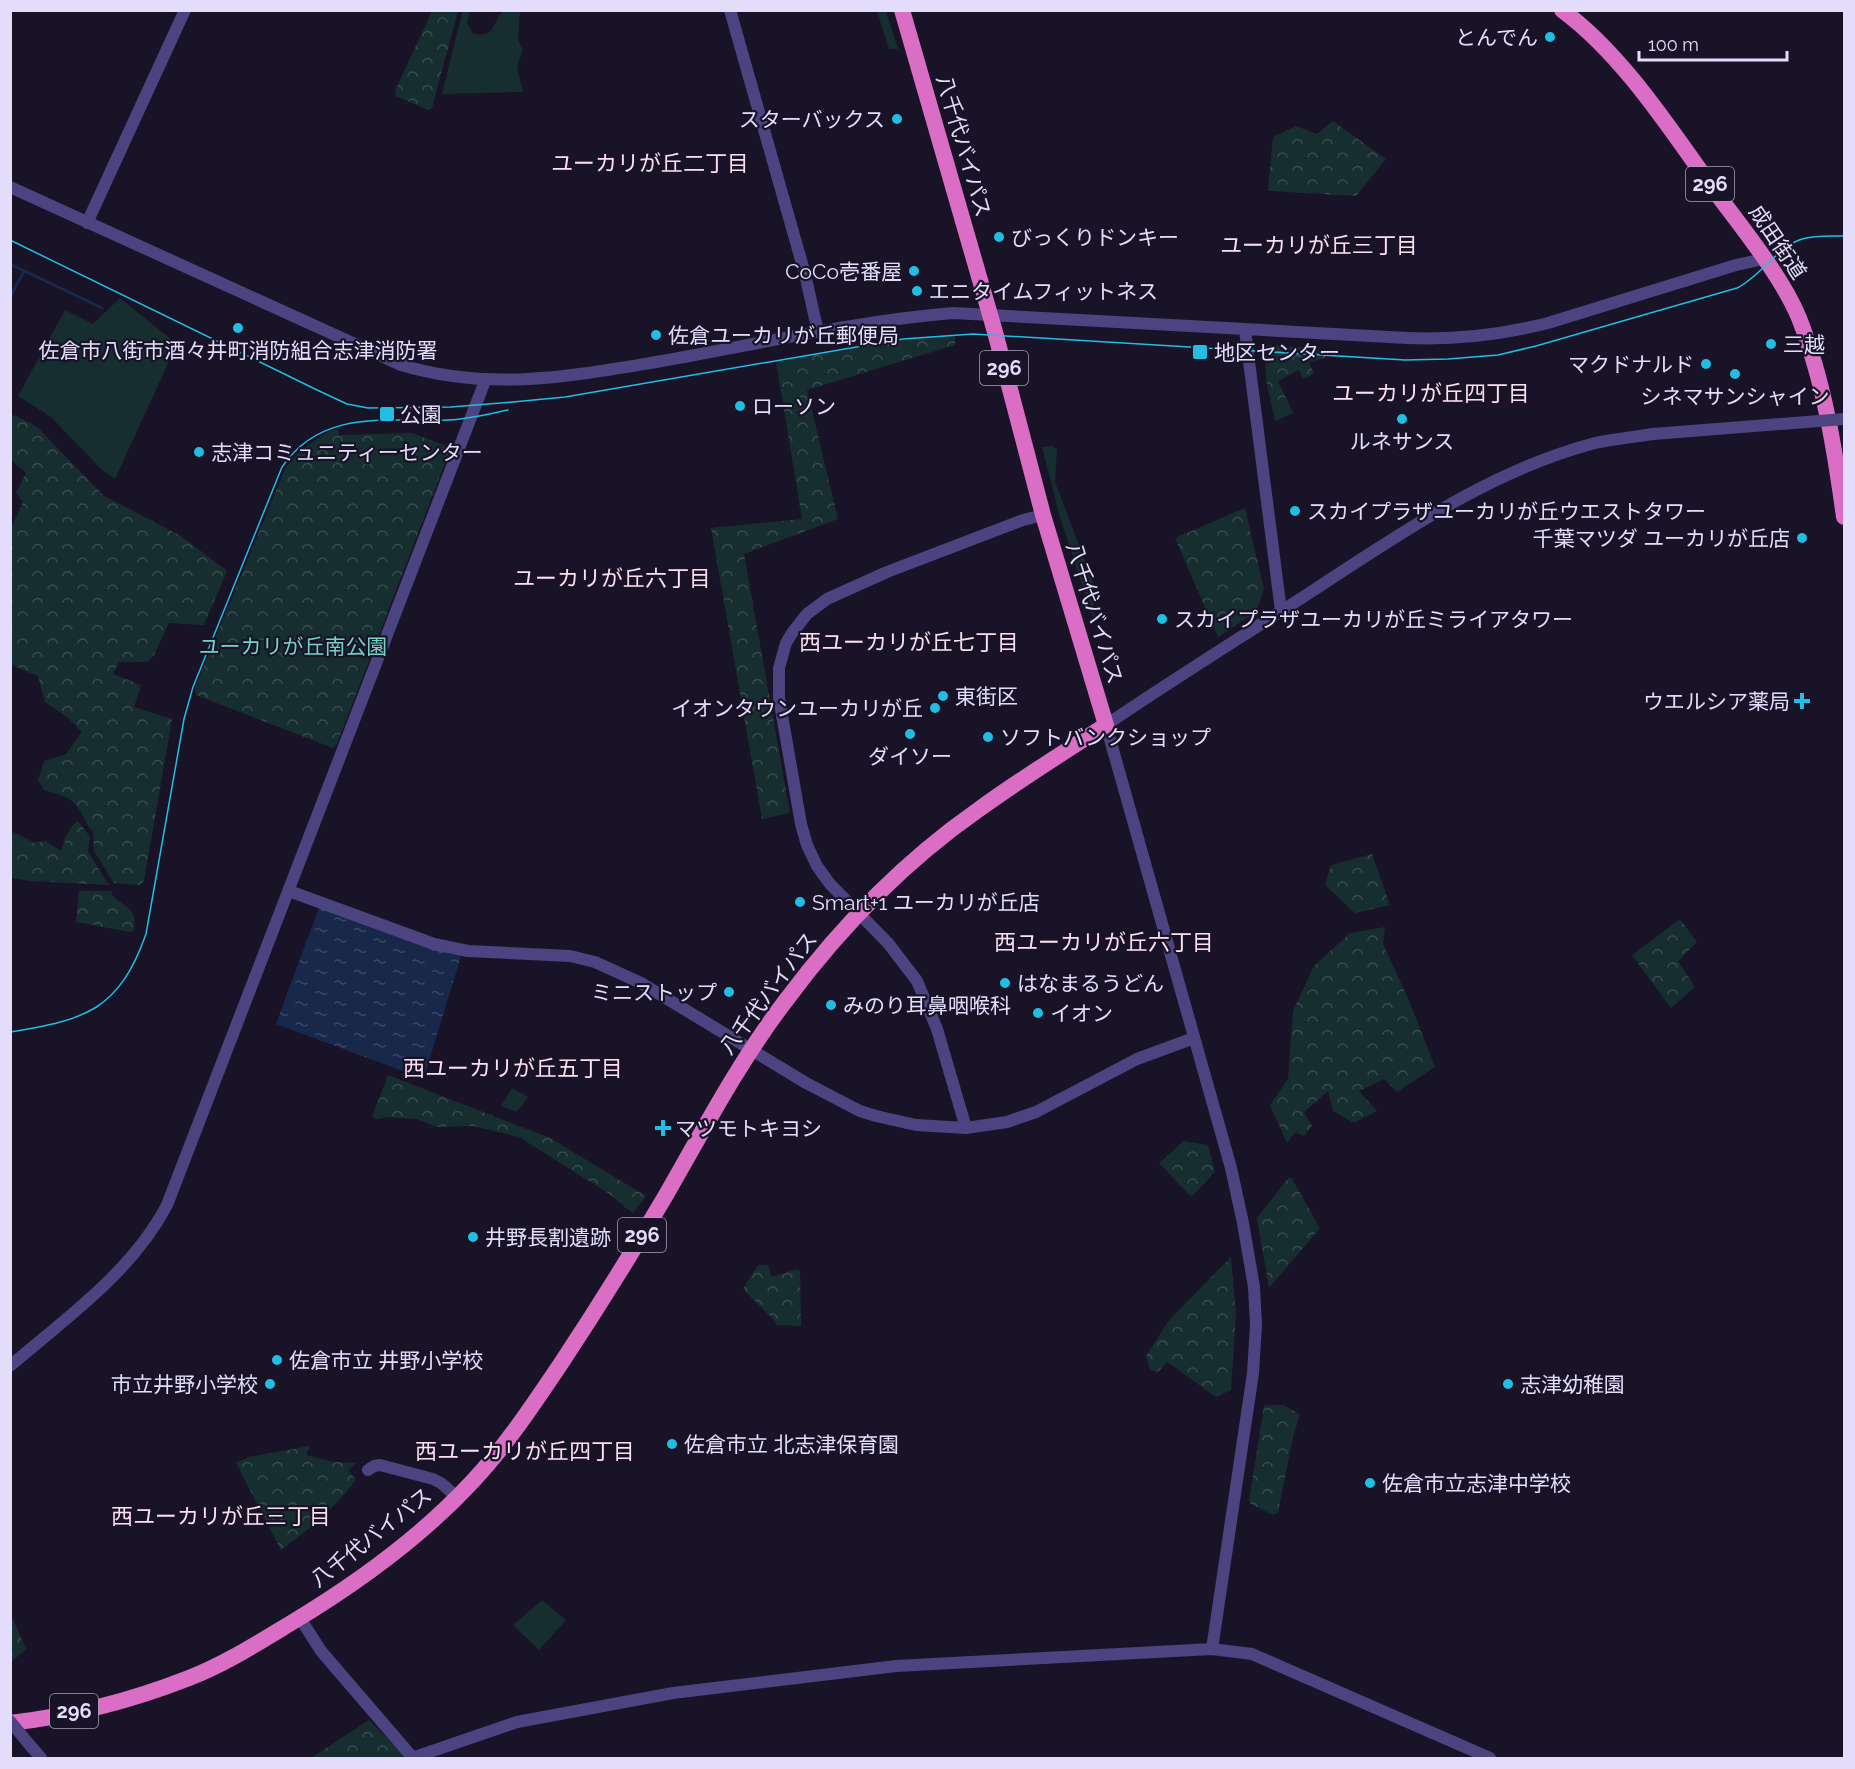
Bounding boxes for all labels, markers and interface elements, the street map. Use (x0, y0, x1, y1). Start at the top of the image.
scale bar (1639, 24, 1788, 62)
place label: とんでん (1455, 25, 1538, 50)
marker: とんでん (1543, 30, 1557, 44)
text: 100 m (1648, 34, 1699, 55)
street label: 八千代バイパス (932, 72, 996, 220)
place label: スターバックス (739, 107, 885, 132)
marker: スターバックス (890, 112, 904, 126)
district label: ユーカリが丘二丁目 (551, 150, 749, 176)
road number: 296 (1686, 167, 1734, 201)
street label: 成田街道 (1744, 200, 1812, 284)
place label: びっくりドンキー (1011, 225, 1179, 250)
marker: びっくりドンキー (992, 230, 1006, 244)
district label: ユーカリが丘三丁目 (1220, 232, 1418, 258)
place label: CoCo壱番屋 (785, 259, 902, 284)
marker: CoCo壱番屋 (907, 264, 921, 278)
place label: エニタイムフィットネス (929, 279, 1158, 304)
marker: エニタイムフィットネス (910, 284, 924, 298)
marker: 佐倉市八街市酒々井町消防組合志津消防署 (231, 321, 245, 335)
place label: 佐倉ユーカリが丘郵便局 (668, 323, 899, 348)
marker: 佐倉ユーカリが丘郵便局 (649, 328, 663, 342)
place label: 三越 (1783, 332, 1825, 357)
marker: 三越 (1764, 337, 1778, 351)
place label: 佐倉市八街市酒々井町消防組合志津消防署 (39, 338, 438, 363)
place label: 地区センター (1214, 340, 1340, 365)
marker: 地区センター (1191, 343, 1209, 361)
road number: 296 (980, 351, 1028, 385)
place label: マクドナルド (1568, 352, 1694, 377)
marker: マクドナルド (1699, 357, 1713, 371)
marker: シネマサンシャイン (1728, 367, 1742, 381)
district label: ユーカリが丘四丁目 (1332, 380, 1530, 406)
place label: シネマサンシャイン (1641, 384, 1830, 409)
place label: ローソン (752, 394, 836, 419)
marker: ローソン (733, 399, 747, 413)
place label: 公園 (400, 402, 442, 427)
marker: 公園 (378, 405, 396, 423)
marker: ルネサンス (1395, 412, 1409, 426)
place label: ルネサンス (1350, 429, 1454, 454)
place label: 志津コミュニティーセンター (211, 440, 483, 465)
marker: 志津コミュニティーセンター (192, 445, 206, 459)
place label: スカイプラザユーカリが丘ウエストタワー (1307, 499, 1706, 524)
marker: スカイプラザユーカリが丘ウエストタワー (1288, 504, 1302, 518)
place label: 千葉マツダ ユーカリが丘店 (1533, 526, 1790, 551)
marker: 千葉マツダ ユーカリが丘店 (1795, 531, 1809, 545)
street label: 八千代バイパス (1062, 539, 1128, 687)
district label: ユーカリが丘六丁目 (513, 565, 711, 591)
place label: スカイプラザユーカリが丘ミライアタワー (1174, 607, 1573, 632)
marker: スカイプラザユーカリが丘ミライアタワー (1155, 612, 1169, 626)
district label: 西ユーカリが丘七丁目 (799, 629, 1019, 655)
park label: ユーカリが丘南公園 (199, 634, 388, 659)
place label: 東街区 (955, 684, 1018, 709)
marker: 東街区 (936, 689, 950, 703)
place label: ウエルシア薬局 (1643, 689, 1790, 714)
marker: ウエルシア薬局 (1795, 694, 1809, 708)
place label: イオンタウンユーカリが丘 (671, 696, 923, 721)
marker: イオンタウンユーカリが丘 (928, 701, 942, 715)
place label: ソフトバンクショップ (1000, 725, 1211, 750)
marker: ダイソー (903, 727, 917, 741)
marker: ソフトバンクショップ (981, 730, 995, 744)
place label: ダイソー (868, 744, 952, 769)
place label: Smart+1 ユーカリが丘店 (812, 890, 1040, 915)
marker: Smart+1 ユーカリが丘店 (793, 895, 807, 909)
street label: 八千代バイパス (714, 927, 822, 1059)
district label: 西ユーカリが丘六丁目 (994, 929, 1214, 955)
place label: はなまるうどん (1017, 971, 1164, 996)
marker: はなまるうどん (998, 976, 1012, 990)
place label: ミニストップ (591, 980, 717, 1005)
marker: ミニストップ (722, 985, 736, 999)
place label: みのり耳鼻咽喉科 (843, 993, 1011, 1018)
marker: みのり耳鼻咽喉科 (824, 998, 838, 1012)
place label: イオン (1050, 1001, 1113, 1026)
marker: イオン (1031, 1006, 1045, 1020)
district label: 西ユーカリが丘五丁目 (403, 1055, 623, 1081)
place label: マツモトキヨシ (675, 1116, 822, 1141)
marker: マツモトキヨシ (656, 1121, 670, 1135)
road number: 296 (618, 1218, 666, 1252)
place label: 井野長割遺跡 (485, 1225, 611, 1250)
marker: 井野長割遺跡 (466, 1230, 480, 1244)
place label: 佐倉市立 井野小学校 (289, 1348, 483, 1373)
marker: 佐倉市立 井野小学校 (270, 1353, 284, 1367)
place label: 市立井野小学校 (111, 1372, 258, 1397)
place label: 志津幼稚園 (1520, 1372, 1625, 1397)
marker: 市立井野小学校 (263, 1377, 277, 1391)
marker: 志津幼稚園 (1501, 1377, 1515, 1391)
place label: 佐倉市立 北志津保育園 (684, 1432, 899, 1457)
marker: 佐倉市立 北志津保育園 (665, 1437, 679, 1451)
district label: 西ユーカリが丘四丁目 (415, 1438, 635, 1464)
place label: 佐倉市立志津中学校 (1382, 1471, 1571, 1496)
marker: 佐倉市立志津中学校 (1363, 1476, 1377, 1490)
street label: 八千代バイパス (306, 1482, 436, 1592)
district label: 西ユーカリが丘三丁目 (111, 1503, 331, 1529)
road number: 296 (50, 1694, 98, 1728)

